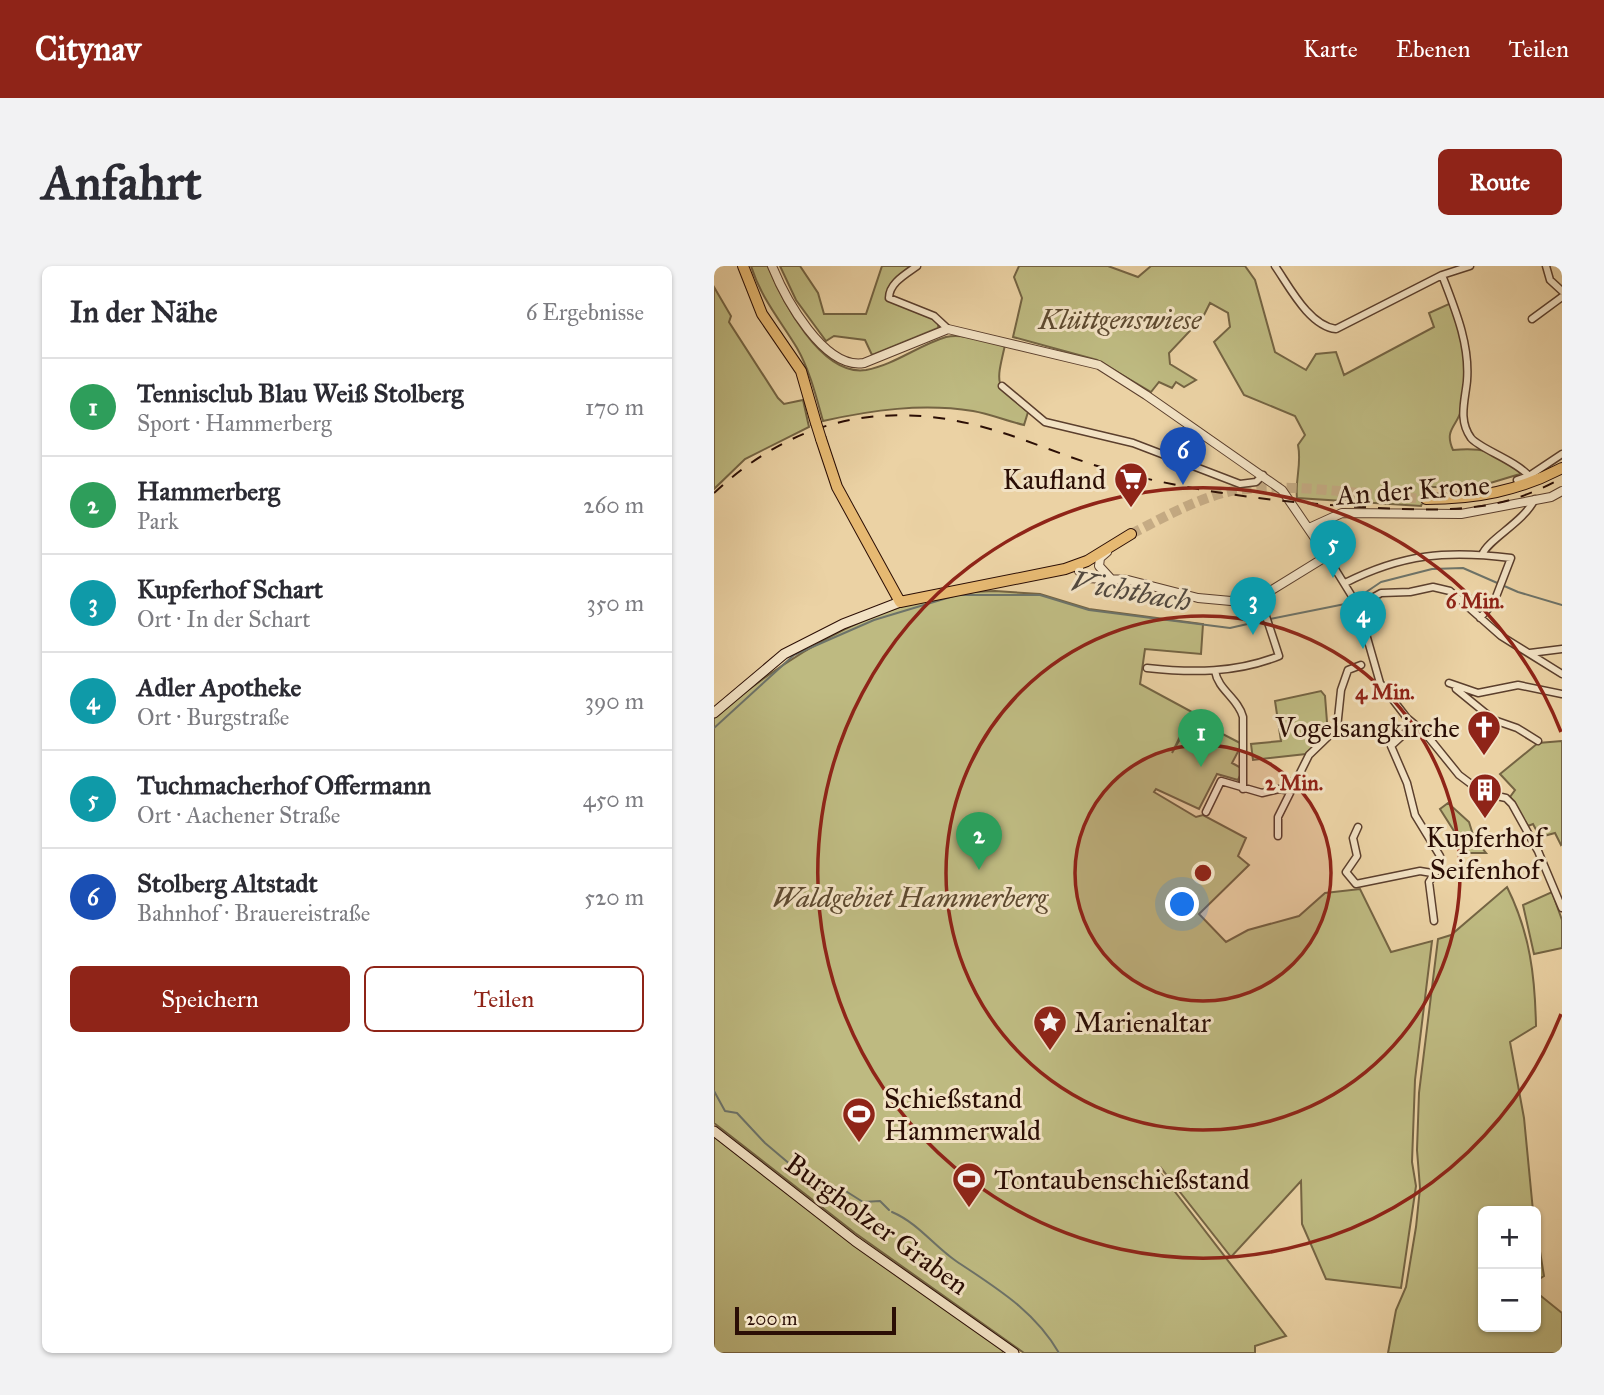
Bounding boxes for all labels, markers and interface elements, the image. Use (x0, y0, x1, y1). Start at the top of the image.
text: Citynav (35, 29, 141, 69)
text: Karte (1303, 34, 1358, 64)
text: Ebenen (1396, 34, 1471, 64)
text: Teilen (1509, 34, 1569, 64)
button: Route (1438, 149, 1562, 215)
text: Anfahrt (42, 153, 202, 212)
text: In der Nähe (70, 294, 218, 330)
text: 6 Ergebnisse (526, 298, 644, 326)
park label: Klüttgenswiese (1037, 302, 1202, 337)
text: Tennisclub Blau Weiß Stolberg (137, 377, 463, 409)
text: 1 (88, 393, 98, 421)
text: 170 m (585, 393, 644, 421)
text: Sport · Hammerberg (137, 409, 332, 437)
pin: 6 (1160, 427, 1206, 485)
supermarket icon: Kaufland (1112, 460, 1150, 509)
place label: Kaufland (1003, 462, 1106, 497)
street label: An der Krone (1334, 467, 1491, 513)
text: Hammerberg (137, 475, 280, 507)
text: 2 (87, 491, 99, 519)
text: 260 m (583, 491, 644, 519)
text: Park (137, 507, 179, 535)
pin: 5 (1310, 520, 1356, 578)
water label: Vichtbach (1068, 563, 1194, 619)
text: Kupferhof Schart (137, 573, 323, 605)
pin: 3 (1230, 577, 1276, 635)
text: 6 Min. (1446, 588, 1504, 614)
text: 3 (88, 589, 98, 617)
text: 350 m (586, 589, 644, 617)
pin: 4 (1340, 591, 1386, 649)
text: Ort · In der Schart (137, 605, 310, 633)
text: Adler Apotheke (137, 671, 301, 703)
text: 4 Min. (1355, 679, 1415, 705)
text: 4 (87, 687, 99, 715)
text: 390 m (585, 687, 644, 715)
text: Ort · Burgstraße (137, 703, 289, 731)
church icon: Vogelsangkirche (1465, 708, 1503, 757)
pin: 1 (1178, 709, 1224, 767)
place label: Vogelsangkirche (1275, 710, 1460, 745)
text: Tuchmacherhof Offermann (137, 769, 431, 801)
text: 2 Min. (1265, 770, 1323, 796)
building icon: Kupferhof Seifenhof (1466, 771, 1504, 820)
text: 5 (88, 785, 98, 813)
text: 450 m (583, 785, 644, 813)
text: Ort · Aachener Straße (137, 801, 340, 829)
pin: 2 (956, 812, 1002, 870)
place label: Kupferhof Seifenhof (1426, 820, 1549, 887)
centre of rings (1191, 861, 1215, 885)
text: Stolberg Altstadt (137, 867, 318, 899)
park label: Waldgebiet Hammerberg (772, 880, 1049, 915)
text: 6 (87, 883, 99, 911)
text: 520 m (584, 883, 644, 911)
your location (1165, 887, 1199, 921)
text: Bahnhof · Brauereistraße (137, 899, 370, 927)
button: Speichern (70, 966, 350, 1032)
button: Teilen (364, 966, 644, 1032)
place icon: Marienaltar (1031, 1003, 1069, 1052)
place label: Marienaltar (1074, 1005, 1212, 1040)
place label: Schießstand Hammerwald (884, 1081, 1041, 1148)
sports icon: Schießstand Hammerwald (840, 1095, 878, 1144)
street label: Burgholzer Graben (778, 1146, 976, 1302)
sports icon: Tontaubenschießstand (950, 1160, 988, 1209)
place label: Tontaubenschießstand (994, 1162, 1250, 1197)
map controls (1478, 1206, 1541, 1332)
button: + (1478, 1206, 1541, 1269)
button: − (1478, 1269, 1541, 1332)
scale bar (735, 1304, 896, 1336)
text: 200 m (746, 1307, 798, 1330)

